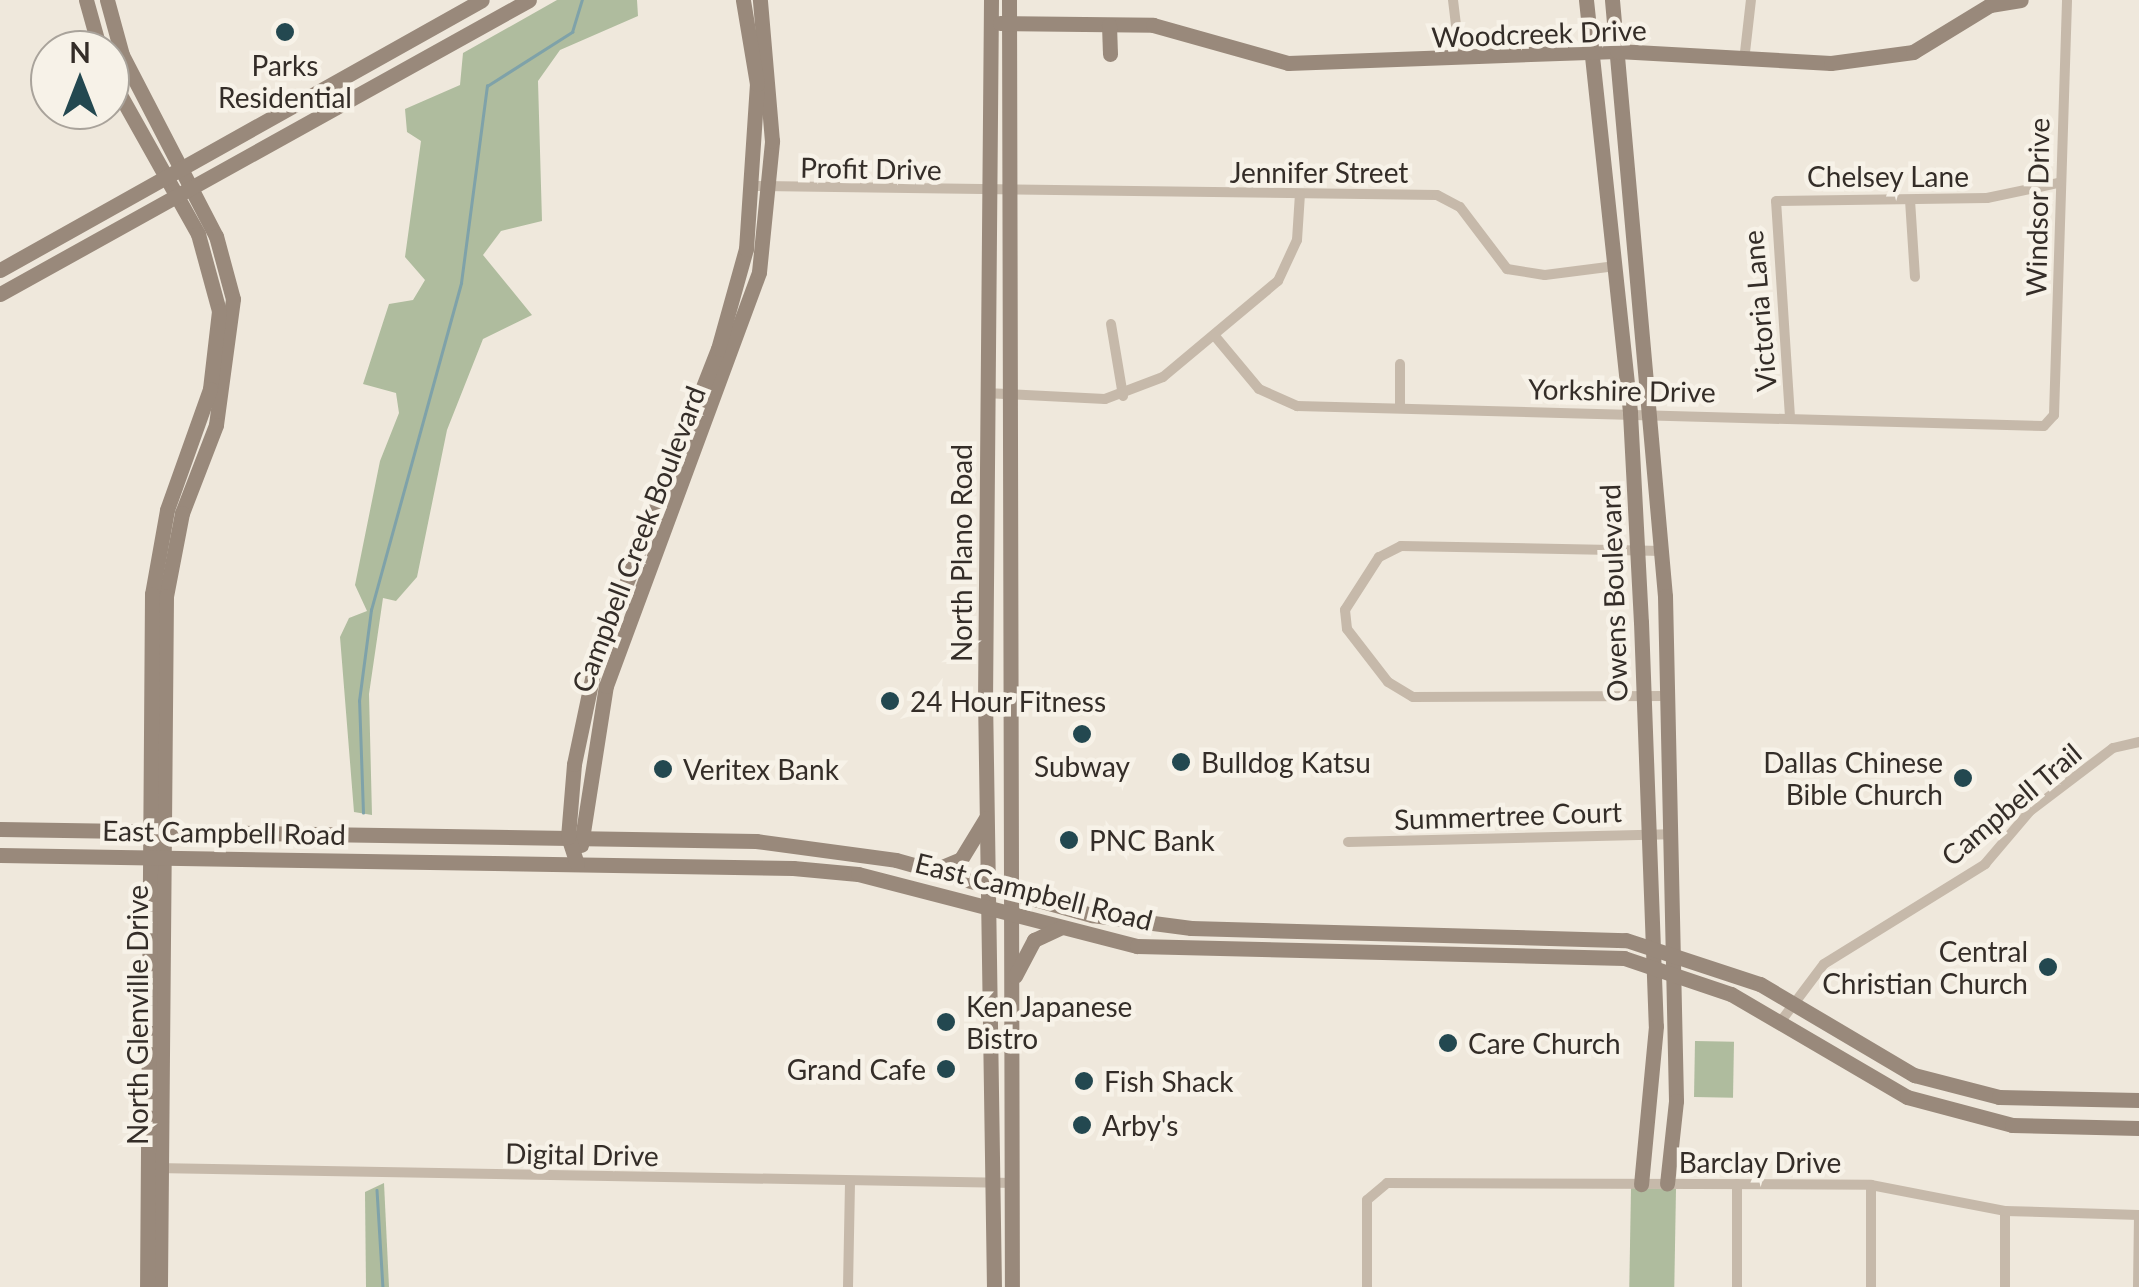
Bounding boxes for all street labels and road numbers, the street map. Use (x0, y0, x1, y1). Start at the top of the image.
street label: Woodcreek Drive (1431, 12, 1647, 54)
street label: Windsor Drive (2019, 117, 2055, 297)
street label: Profit Drive (800, 150, 942, 186)
street label: Jennifer Street (1229, 155, 1409, 189)
street label: Chelsey Lane (1807, 159, 1969, 193)
street label: Victoria Lane (1735, 229, 1783, 393)
street label: Yorkshire Drive (1528, 372, 1716, 408)
street label: Campbell Creek Boulevard (564, 381, 712, 697)
street label: North Plano Road (944, 444, 978, 662)
street label: Owens Boulevard (1592, 484, 1634, 702)
street label: Campbell Trail (1934, 736, 2088, 872)
street label: Summertree Court (1393, 794, 1623, 836)
street label: East Campbell Road (102, 813, 346, 851)
street label: East Campbell Road (912, 845, 1156, 937)
street label: North Glenville Drive (120, 885, 154, 1145)
street label: Digital Drive (505, 1136, 659, 1172)
street label: Barclay Drive (1678, 1145, 1842, 1179)

